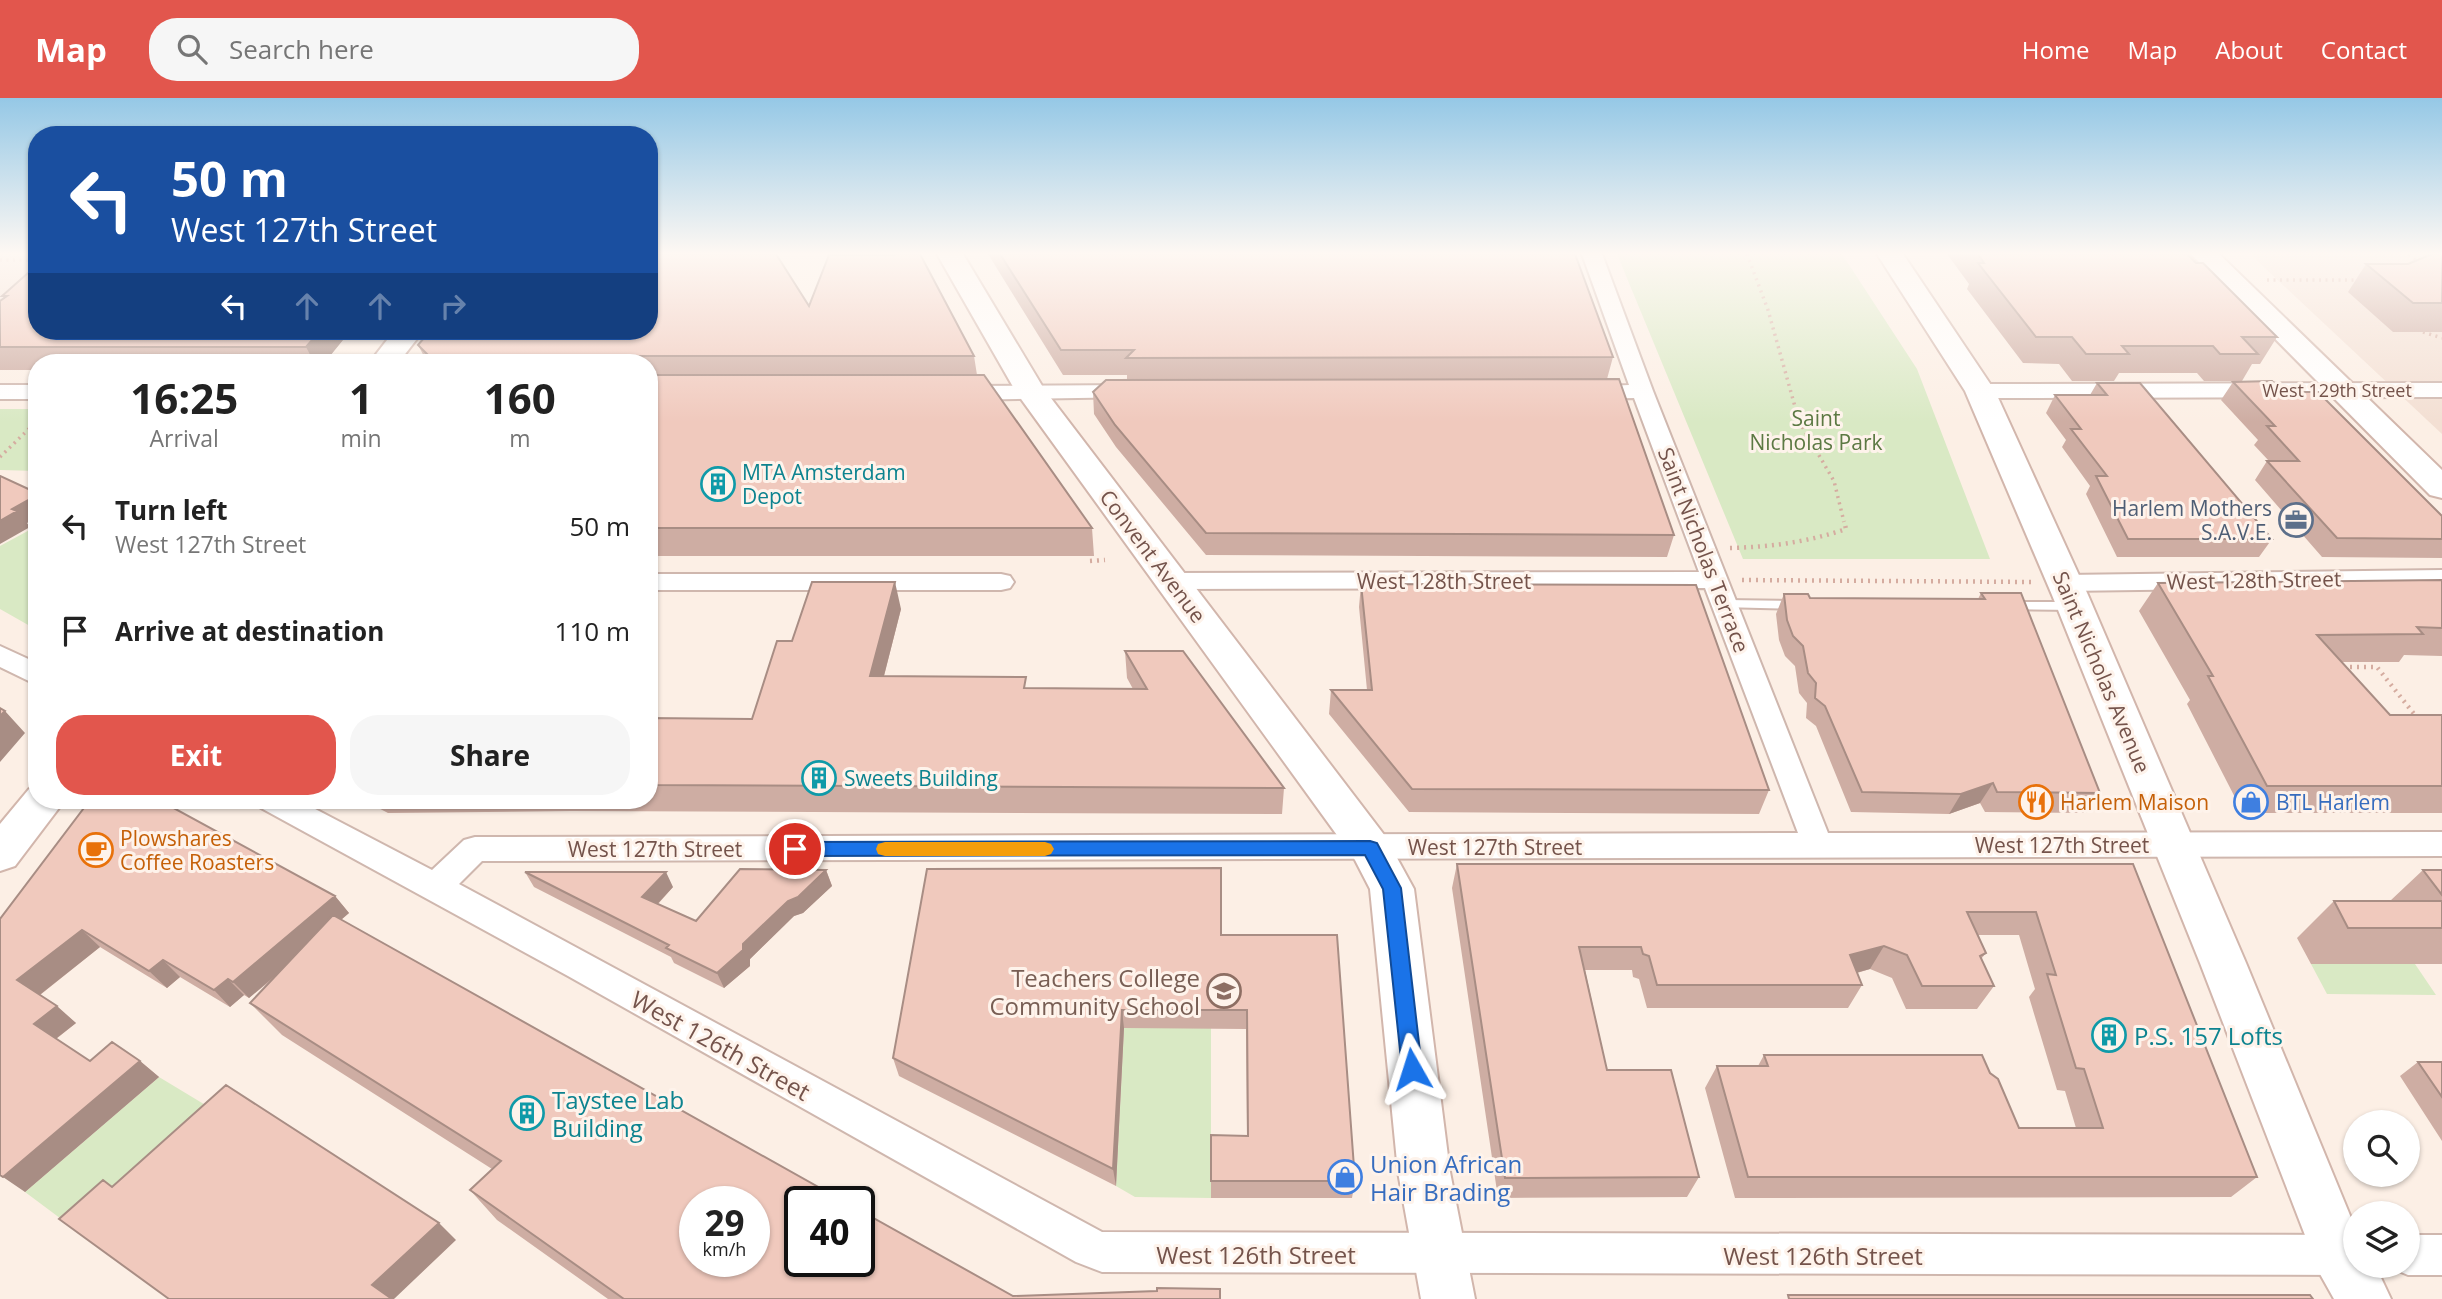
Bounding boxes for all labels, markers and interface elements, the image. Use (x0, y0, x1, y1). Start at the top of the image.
search box (149, 18, 639, 81)
text: Map (35, 27, 107, 72)
icon: search (173, 30, 211, 68)
text: Search here (229, 31, 374, 67)
text: Home (2022, 33, 2090, 66)
text: Map (2128, 33, 2177, 66)
text: About (2215, 33, 2283, 66)
text: Contact (2321, 33, 2407, 66)
text: 50 m (171, 145, 288, 211)
icon: left (56, 154, 147, 245)
text: West 127th Street (171, 208, 437, 251)
icon: left (215, 287, 253, 325)
icon: ahead (288, 287, 326, 325)
icon: ahead (361, 287, 399, 325)
icon: right (434, 287, 472, 325)
text: 16:25 (130, 369, 238, 426)
text: 1 (349, 369, 373, 426)
text: 160 (484, 369, 556, 426)
street label: West 129th Street (2262, 378, 2412, 402)
park label: Saint Nicholas Park (1749, 404, 1883, 456)
text: Arrival (150, 422, 219, 454)
text: min (340, 422, 382, 454)
text: m (509, 422, 530, 454)
street label: Saint Nicholas Terrace (1652, 443, 1756, 657)
place label: MTA Amsterdam Depot (742, 458, 906, 510)
building icon: MTA Amsterdam Depot (699, 465, 737, 503)
street label: Convent Avenue (1094, 484, 1212, 628)
text: Turn left (115, 492, 227, 528)
place label: Harlem Mothers S.A.V.E. (2112, 494, 2272, 546)
office icon: Harlem Mothers S.A.V.E. (2277, 501, 2315, 539)
icon: left (56, 507, 94, 545)
text: 50 m (569, 508, 630, 544)
text: West 127th Street (115, 528, 306, 560)
street label: West 128th Street (2166, 564, 2342, 596)
street label: West 128th Street (1357, 567, 1531, 595)
street label: Saint Nicholas Avenue (2047, 567, 2157, 777)
icon: arrive (56, 612, 94, 650)
text: Arrive at destination (115, 613, 384, 649)
text: 110 m (555, 613, 630, 649)
button: Exit (56, 715, 336, 795)
button: Share (350, 715, 630, 795)
building icon: Sweets Building (800, 759, 838, 797)
place label: Sweets Building (844, 764, 998, 792)
restaurant icon: Harlem Maison (2017, 783, 2055, 821)
shop icon: BTL Harlem (2232, 783, 2270, 821)
place label: Harlem Maison (2060, 788, 2209, 816)
place label: BTL Harlem (2276, 788, 2390, 816)
pin (765, 819, 825, 879)
place label: Plowshares Coffee Roasters (120, 824, 274, 876)
icon: arrive (776, 830, 814, 868)
cafe icon: Plowshares Coffee Roasters (77, 831, 115, 869)
street label: West 127th Street (1975, 831, 2149, 859)
street label: West 127th Street (1408, 833, 1582, 861)
street label: West 127th Street (568, 835, 742, 863)
place label: Teachers College Community School (989, 961, 1200, 1022)
school or university icon: Teachers College Community School (1205, 972, 1243, 1010)
street label: West 126th Street (626, 982, 816, 1108)
building icon: P.S. 157 Lofts (2090, 1016, 2128, 1054)
place label: P.S. 157 Lofts (2134, 1019, 2283, 1052)
position arrow (1375, 1032, 1449, 1106)
place label: Taystee Lab Building (552, 1083, 684, 1144)
building icon: Taystee Lab Building (508, 1094, 546, 1132)
map controls (2343, 1110, 2420, 1278)
button: search (2343, 1110, 2420, 1187)
place label: Union African Hair Brading (1370, 1147, 1522, 1208)
shop icon: Union African Hair Brading (1326, 1158, 1364, 1196)
speed limit sign: 40 (784, 1186, 875, 1277)
text: 29 (704, 1199, 745, 1246)
button: layers (2343, 1201, 2420, 1278)
text: km/h (703, 1237, 746, 1261)
street label: West 126th Street (1156, 1238, 1356, 1271)
street label: West 126th Street (1723, 1239, 1923, 1272)

